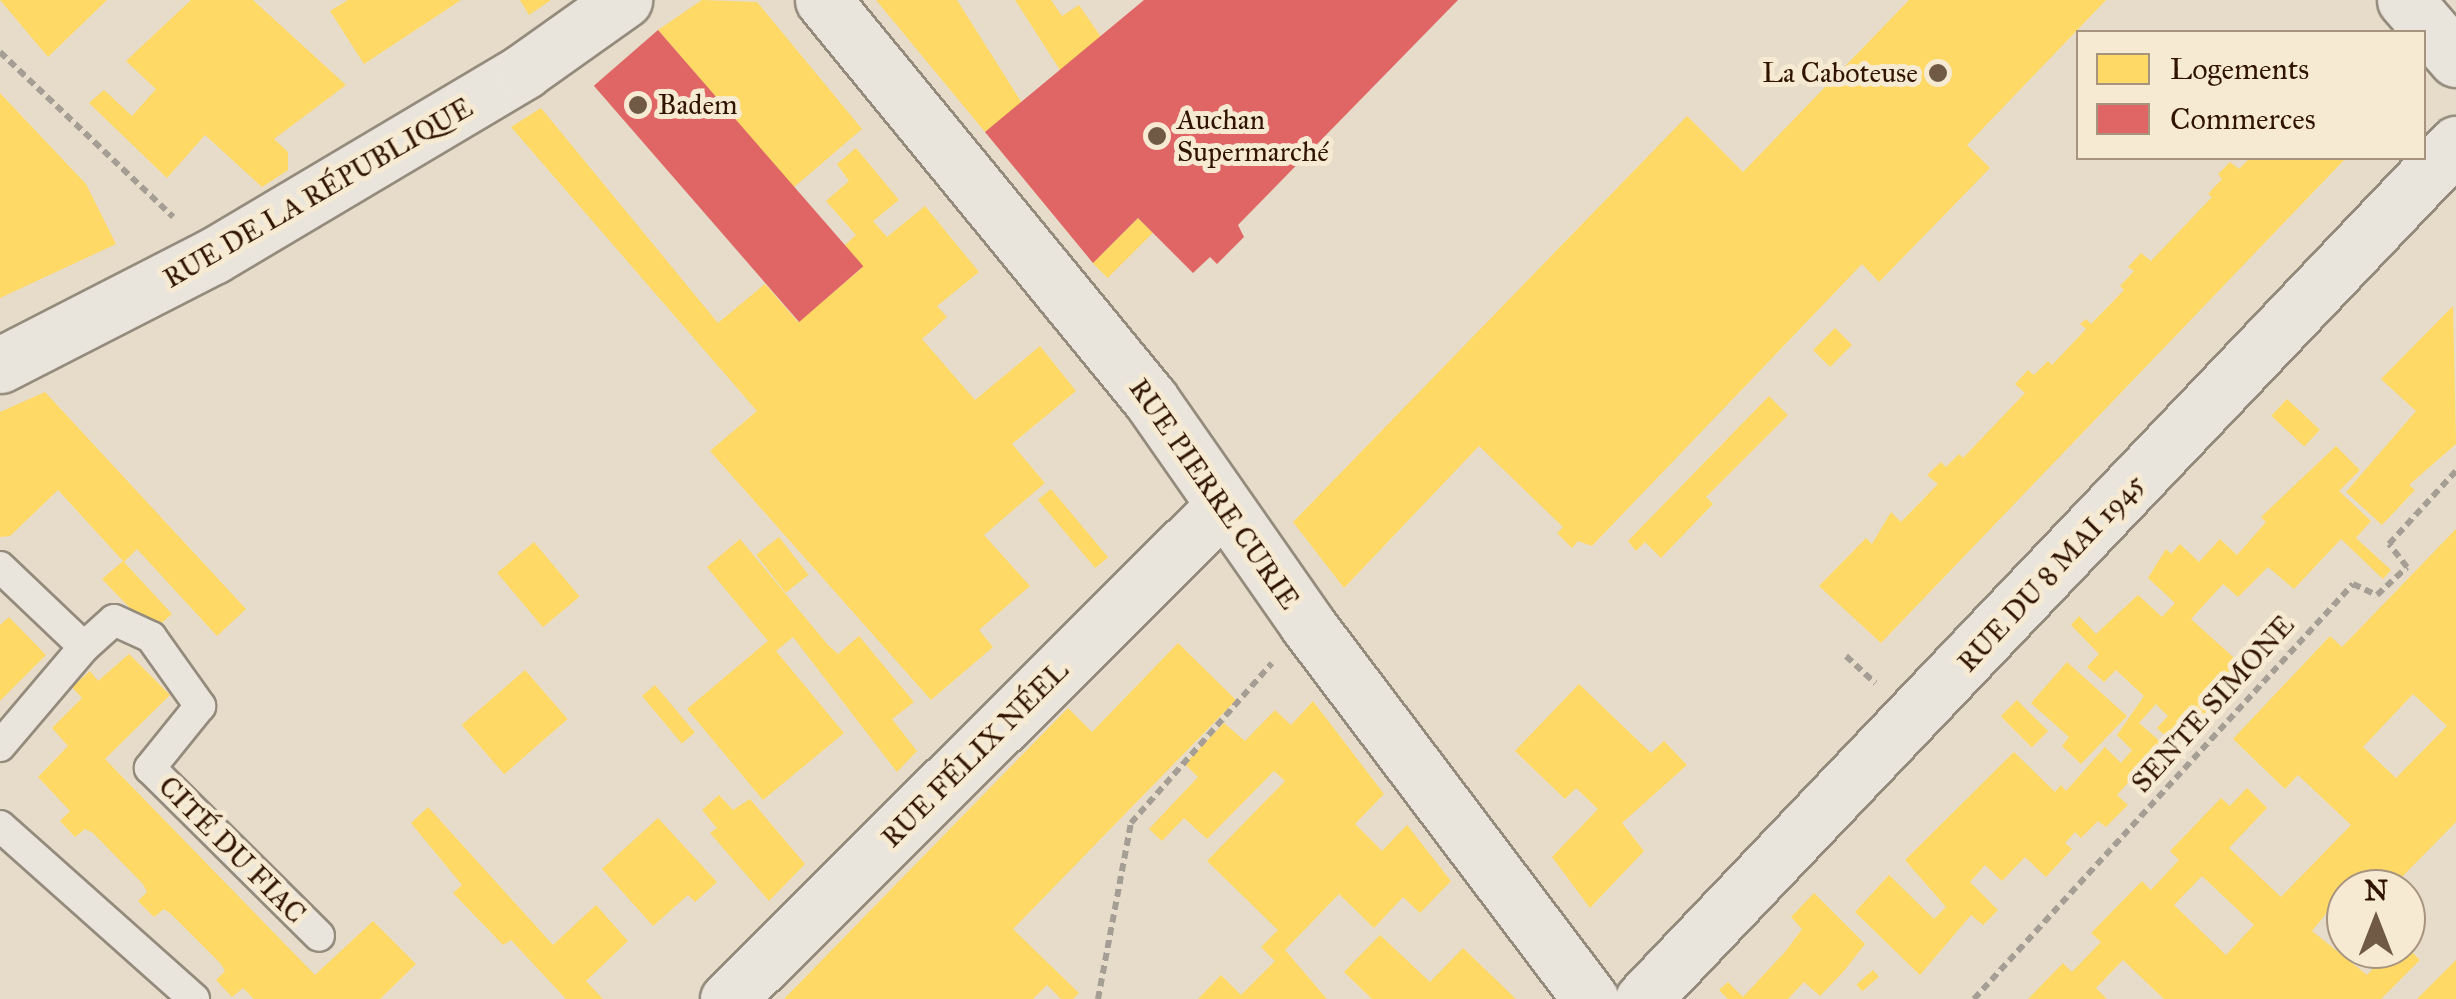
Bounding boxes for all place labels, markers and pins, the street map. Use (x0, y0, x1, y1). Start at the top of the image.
place label: La Caboteuse (1762, 56, 1918, 90)
marker: La Caboteuse (1927, 62, 1949, 84)
place label: Badem (658, 88, 738, 122)
marker: Badem (627, 94, 649, 116)
place label: Auchan Supermarché (1177, 103, 1329, 169)
marker: Auchan Supermarché (1146, 125, 1168, 147)

